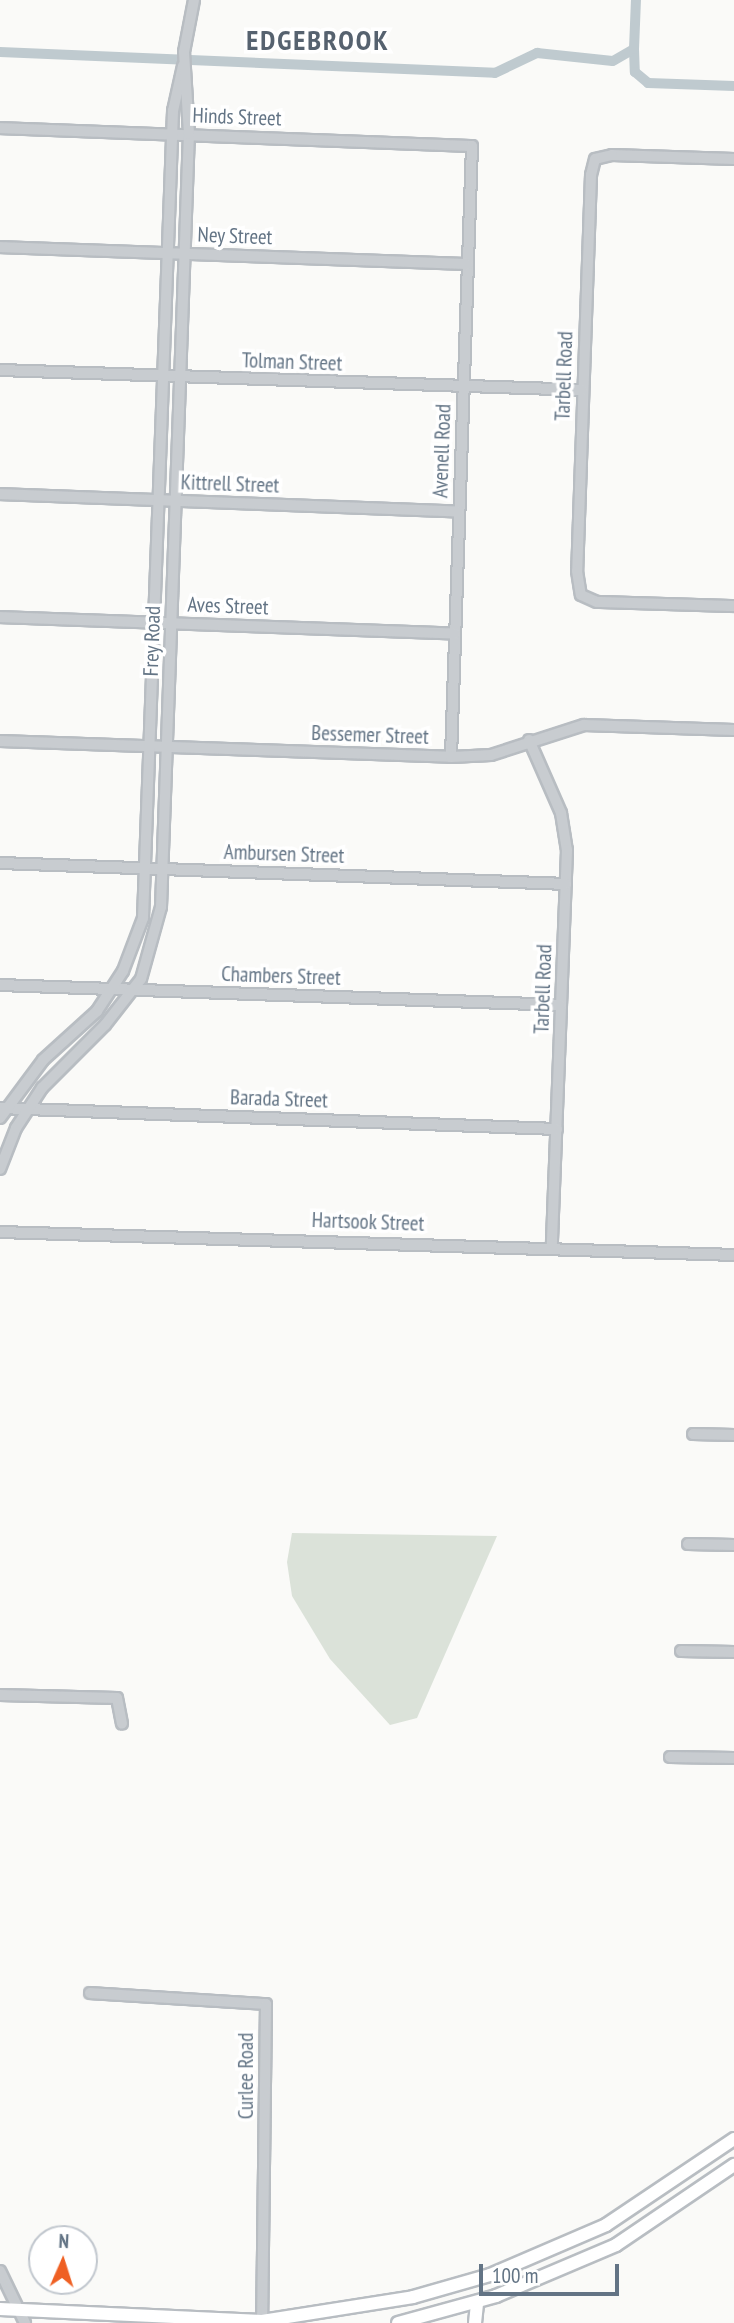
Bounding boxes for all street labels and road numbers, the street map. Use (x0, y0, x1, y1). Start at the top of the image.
street label: Hinds Street (192, 103, 282, 131)
street label: Ney Street (197, 222, 273, 250)
street label: Tarbell Road (550, 331, 578, 421)
street label: Tolman Street (241, 348, 343, 376)
street label: Avenell Road (428, 404, 456, 498)
street label: Kittrell Street (180, 470, 280, 498)
street label: Aves Street (187, 592, 269, 620)
street label: Frey Road (138, 605, 166, 677)
street label: Bessemer Street (311, 720, 429, 750)
street label: Ambursen Street (223, 839, 345, 869)
street label: Tarbell Road (529, 944, 557, 1034)
street label: Chambers Street (221, 961, 341, 991)
street label: Barada Street (230, 1085, 328, 1113)
street label: Hartsook Street (311, 1207, 425, 1237)
street label: Curlee Road (233, 2033, 259, 2119)

